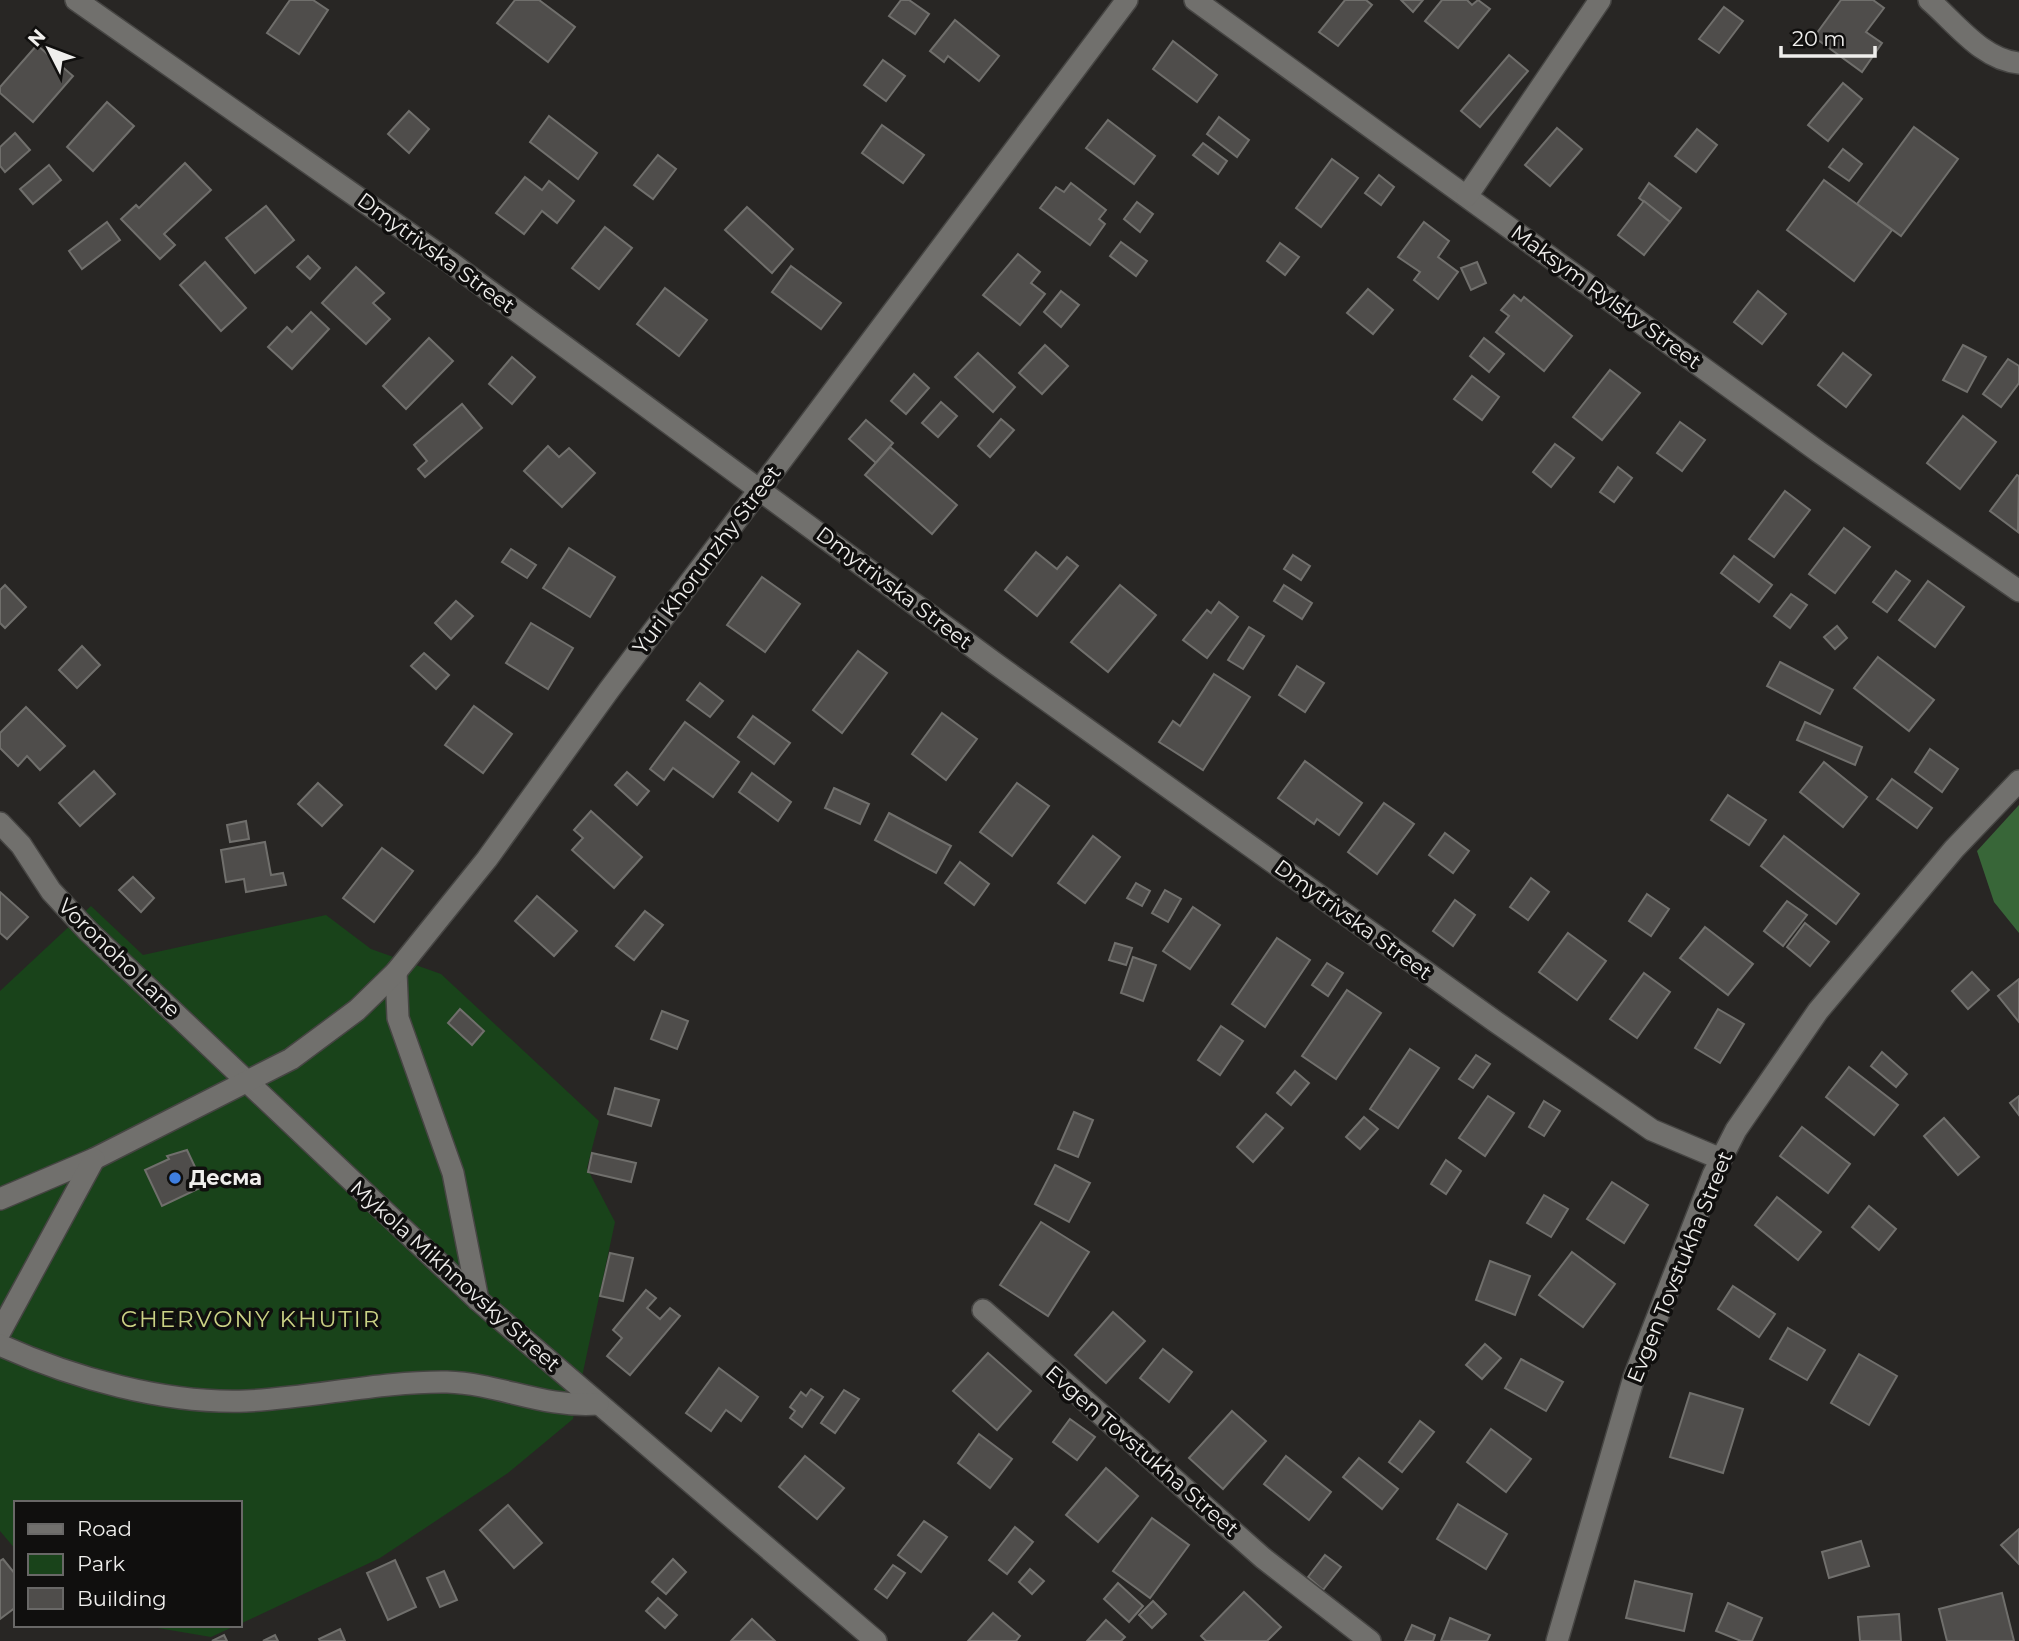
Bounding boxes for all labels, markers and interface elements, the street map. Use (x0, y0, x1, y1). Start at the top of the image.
north arrow (14, 14, 84, 84)
scale bar (1781, 14, 1876, 58)
text: N (23, 25, 50, 51)
text: 20 m (1792, 26, 1846, 51)
street label: Dmytrivska Street (353, 187, 520, 318)
street label: Maksym Rylsky Street (1506, 219, 1706, 374)
street label: Yuri Khorunzhy Street (627, 460, 786, 659)
street label: Dmytrivska Street (812, 521, 977, 654)
street label: Dmytrivska Street (1270, 854, 1437, 985)
street label: Voronoho Lane (53, 893, 186, 1022)
street label: Evgen Tovstukha Street (1622, 1147, 1738, 1386)
place label: Десма (189, 1165, 262, 1190)
marker: Десма (167, 1170, 183, 1186)
street label: Mykola Mikhnovsky Street (345, 1175, 565, 1376)
district label: CHERVONY KHUTIR (121, 1305, 381, 1333)
street label: Evgen Tovstukha Street (1041, 1360, 1244, 1541)
legend (14, 1501, 242, 1627)
text: Road (77, 1516, 132, 1541)
text: Park (77, 1551, 125, 1576)
text: Building (77, 1586, 167, 1611)

